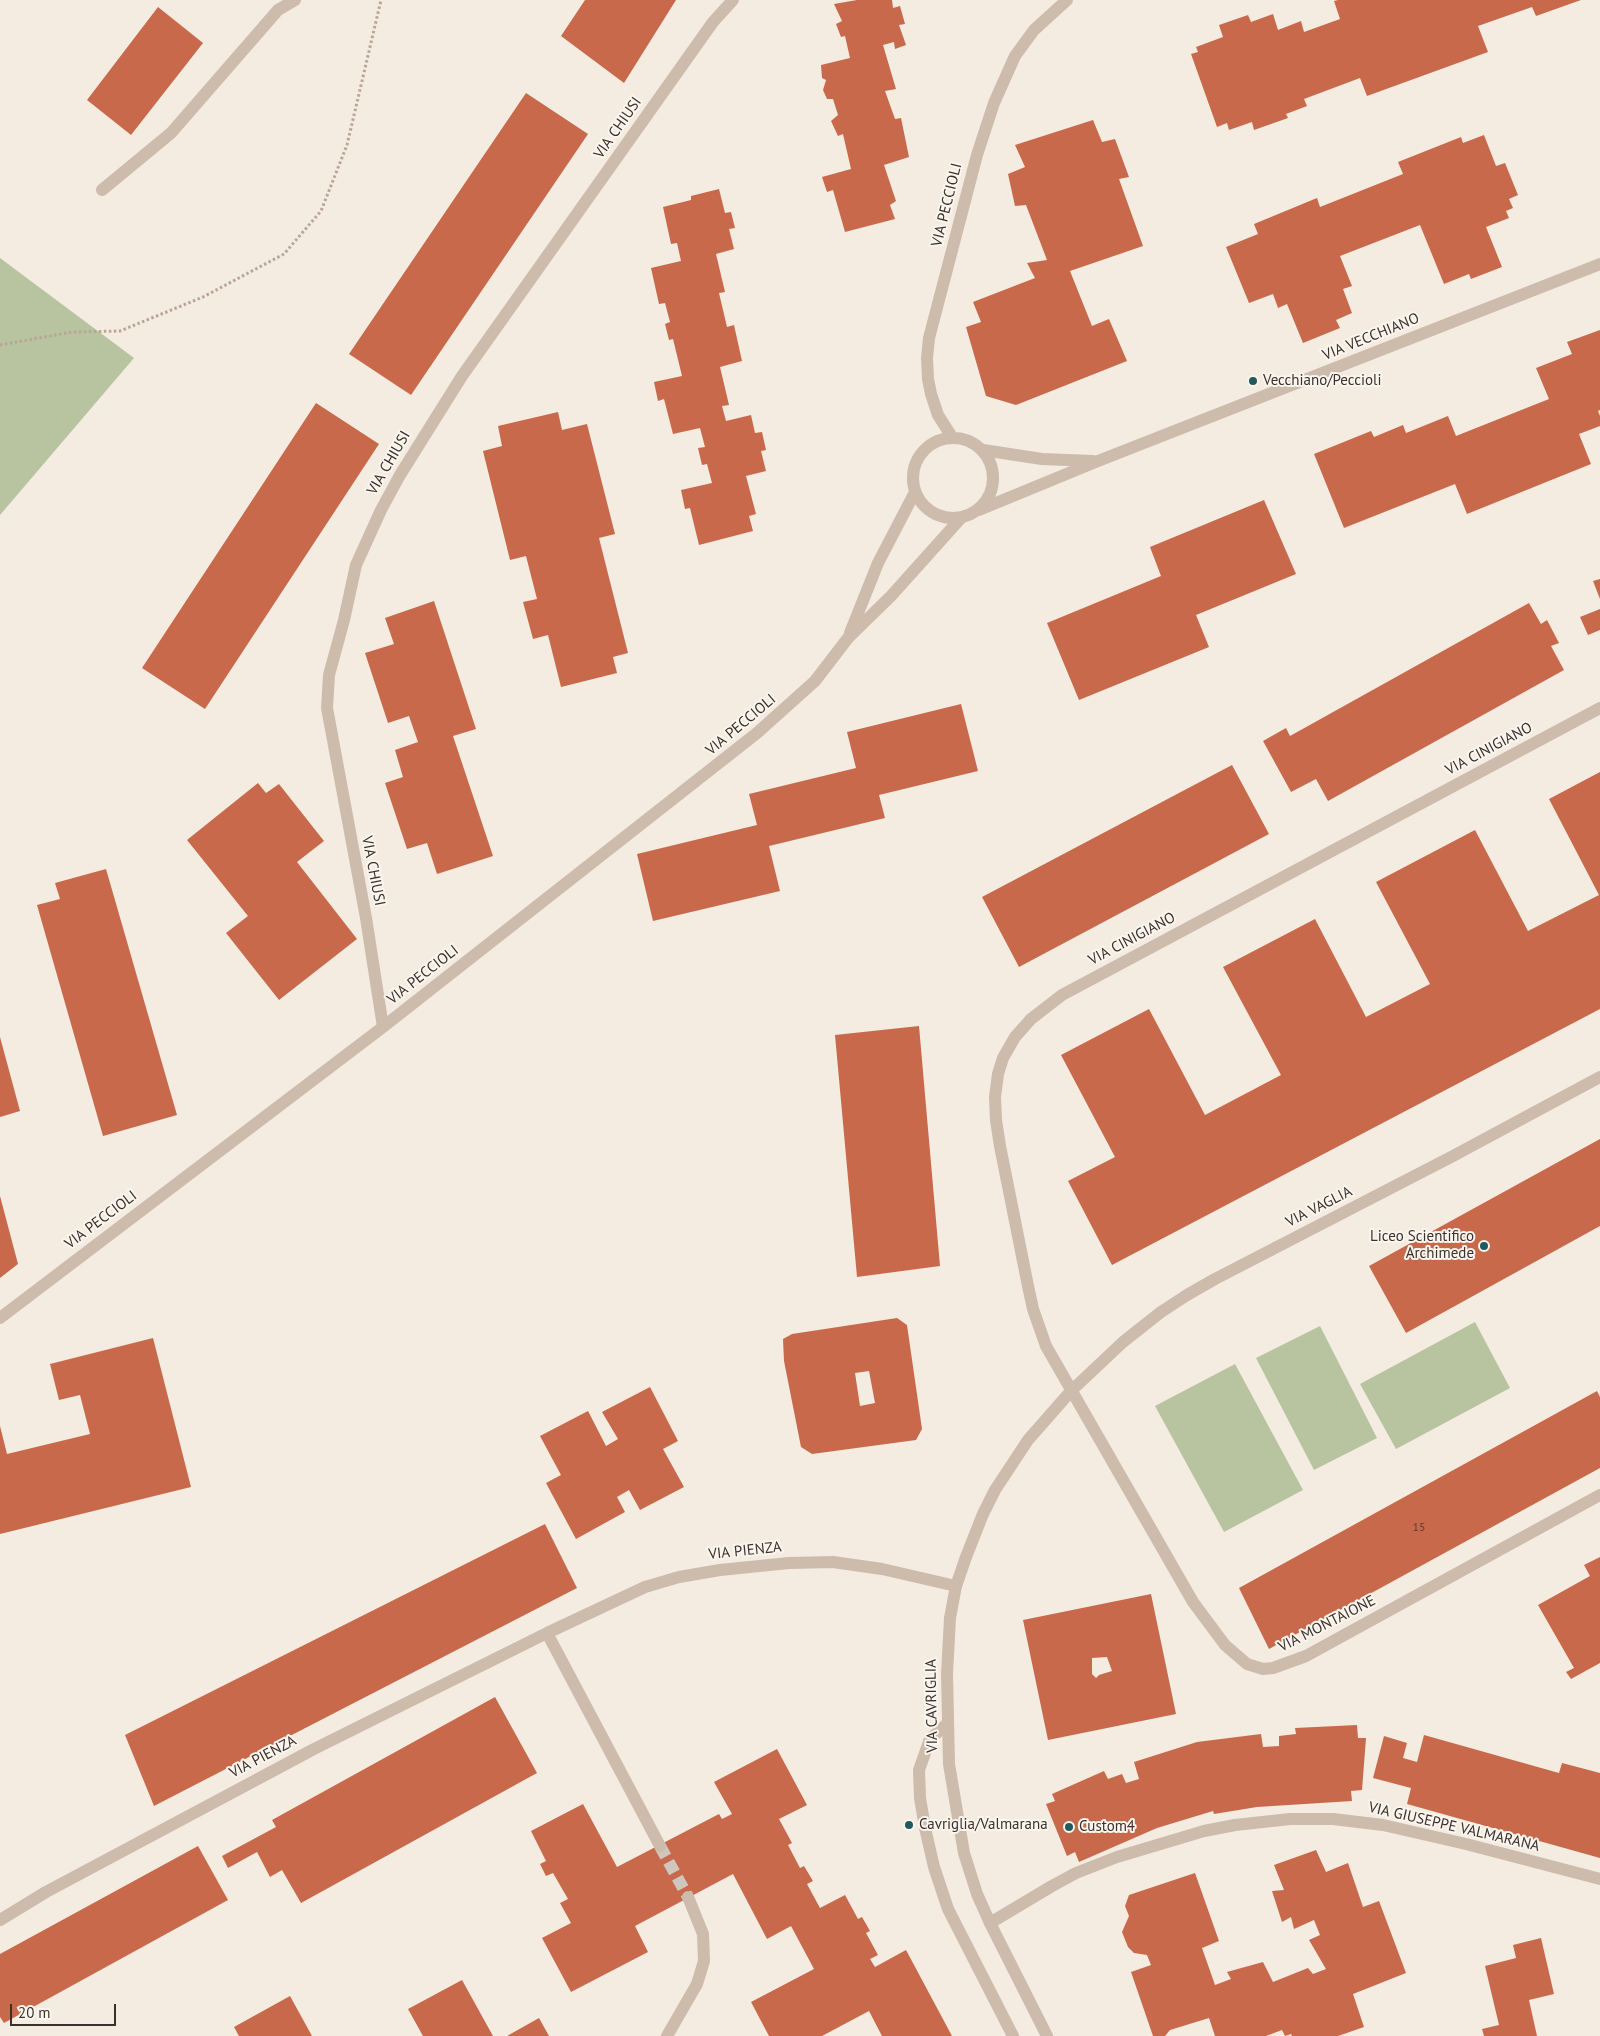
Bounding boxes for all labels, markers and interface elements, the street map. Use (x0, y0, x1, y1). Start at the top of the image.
street label: VIA CHIUSI (590, 94, 646, 162)
street label: VIA PECCIOLI (928, 161, 966, 249)
street label: VIA VECCHIANO (1320, 309, 1422, 365)
place label: Vecchiano/Peccioli (1263, 372, 1381, 390)
marker: Vecchiano/Peccioli (1247, 375, 1259, 387)
street label: VIA CHIUSI (364, 428, 414, 498)
street label: VIA PECCIOLI (702, 691, 780, 759)
street label: VIA CINIGIANO (1443, 719, 1535, 779)
street label: VIA CHIUSI (357, 835, 389, 907)
street label: VIA CINIGIANO (1086, 909, 1178, 969)
street label: VIA PECCIOLI (384, 942, 462, 1008)
street label: VIA VAGLIA (1283, 1183, 1355, 1231)
street label: VIA PECCIOLI (61, 1187, 141, 1253)
place label: Liceo Scientifico Archimede (1370, 1228, 1474, 1263)
marker: Liceo Scientifico Archimede (1478, 1240, 1490, 1252)
house number: 15 (1412, 1521, 1426, 1535)
street label: VIA PIENZA (708, 1538, 782, 1564)
street label: VIA MONTAIONE (1275, 1592, 1379, 1656)
street label: VIA CAVRIGLIA (922, 1659, 942, 1753)
street label: VIA PIENZA (226, 1732, 300, 1782)
street label: VIA GIUSEPPE VALMARANA (1367, 1799, 1541, 1855)
place label: Cavriglia/Valmarana (919, 1816, 1048, 1834)
place label: Custom4 (1079, 1818, 1135, 1836)
marker: Cavriglia/Valmarana (903, 1819, 915, 1831)
marker: Custom4 (1063, 1821, 1075, 1833)
scale bar (12, 1994, 119, 2026)
text: 20 m (18, 2003, 51, 2022)

